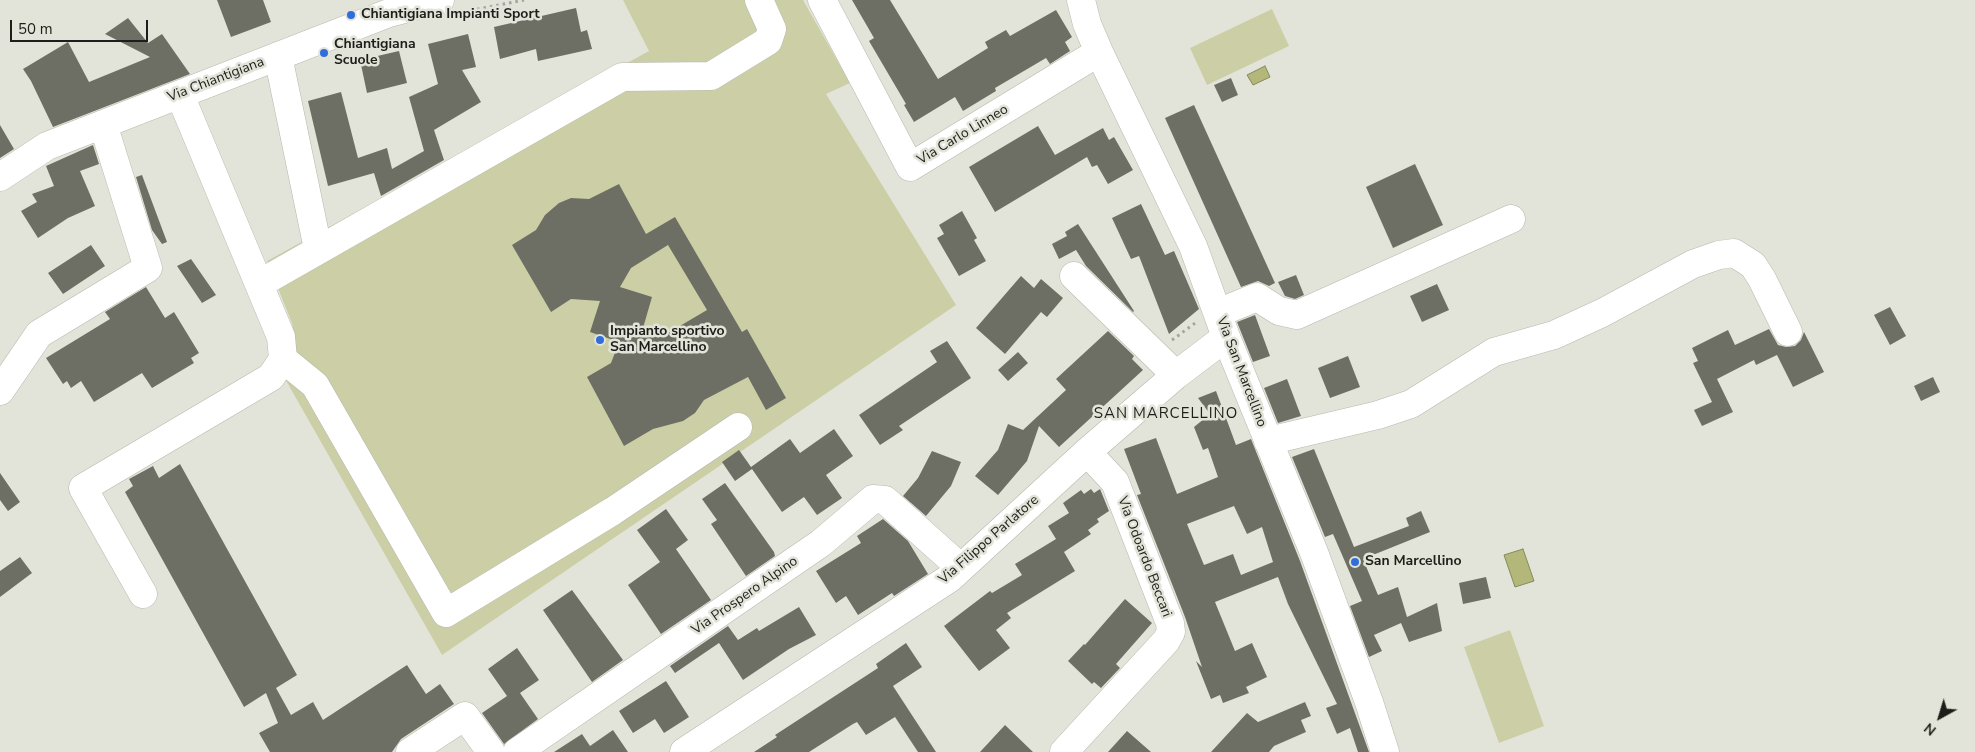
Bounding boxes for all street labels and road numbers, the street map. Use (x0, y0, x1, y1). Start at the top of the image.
street label: Via Chiantigiana (165, 54, 267, 106)
street label: Via Carlo Linneo (915, 101, 1011, 169)
street label: Via San Marcellino (1212, 314, 1270, 430)
street label: Via Filippo Parlatore (935, 492, 1043, 588)
street label: Via Odoardo Beccari (1113, 494, 1175, 620)
street label: Via Prospero Alpino (689, 553, 801, 639)

